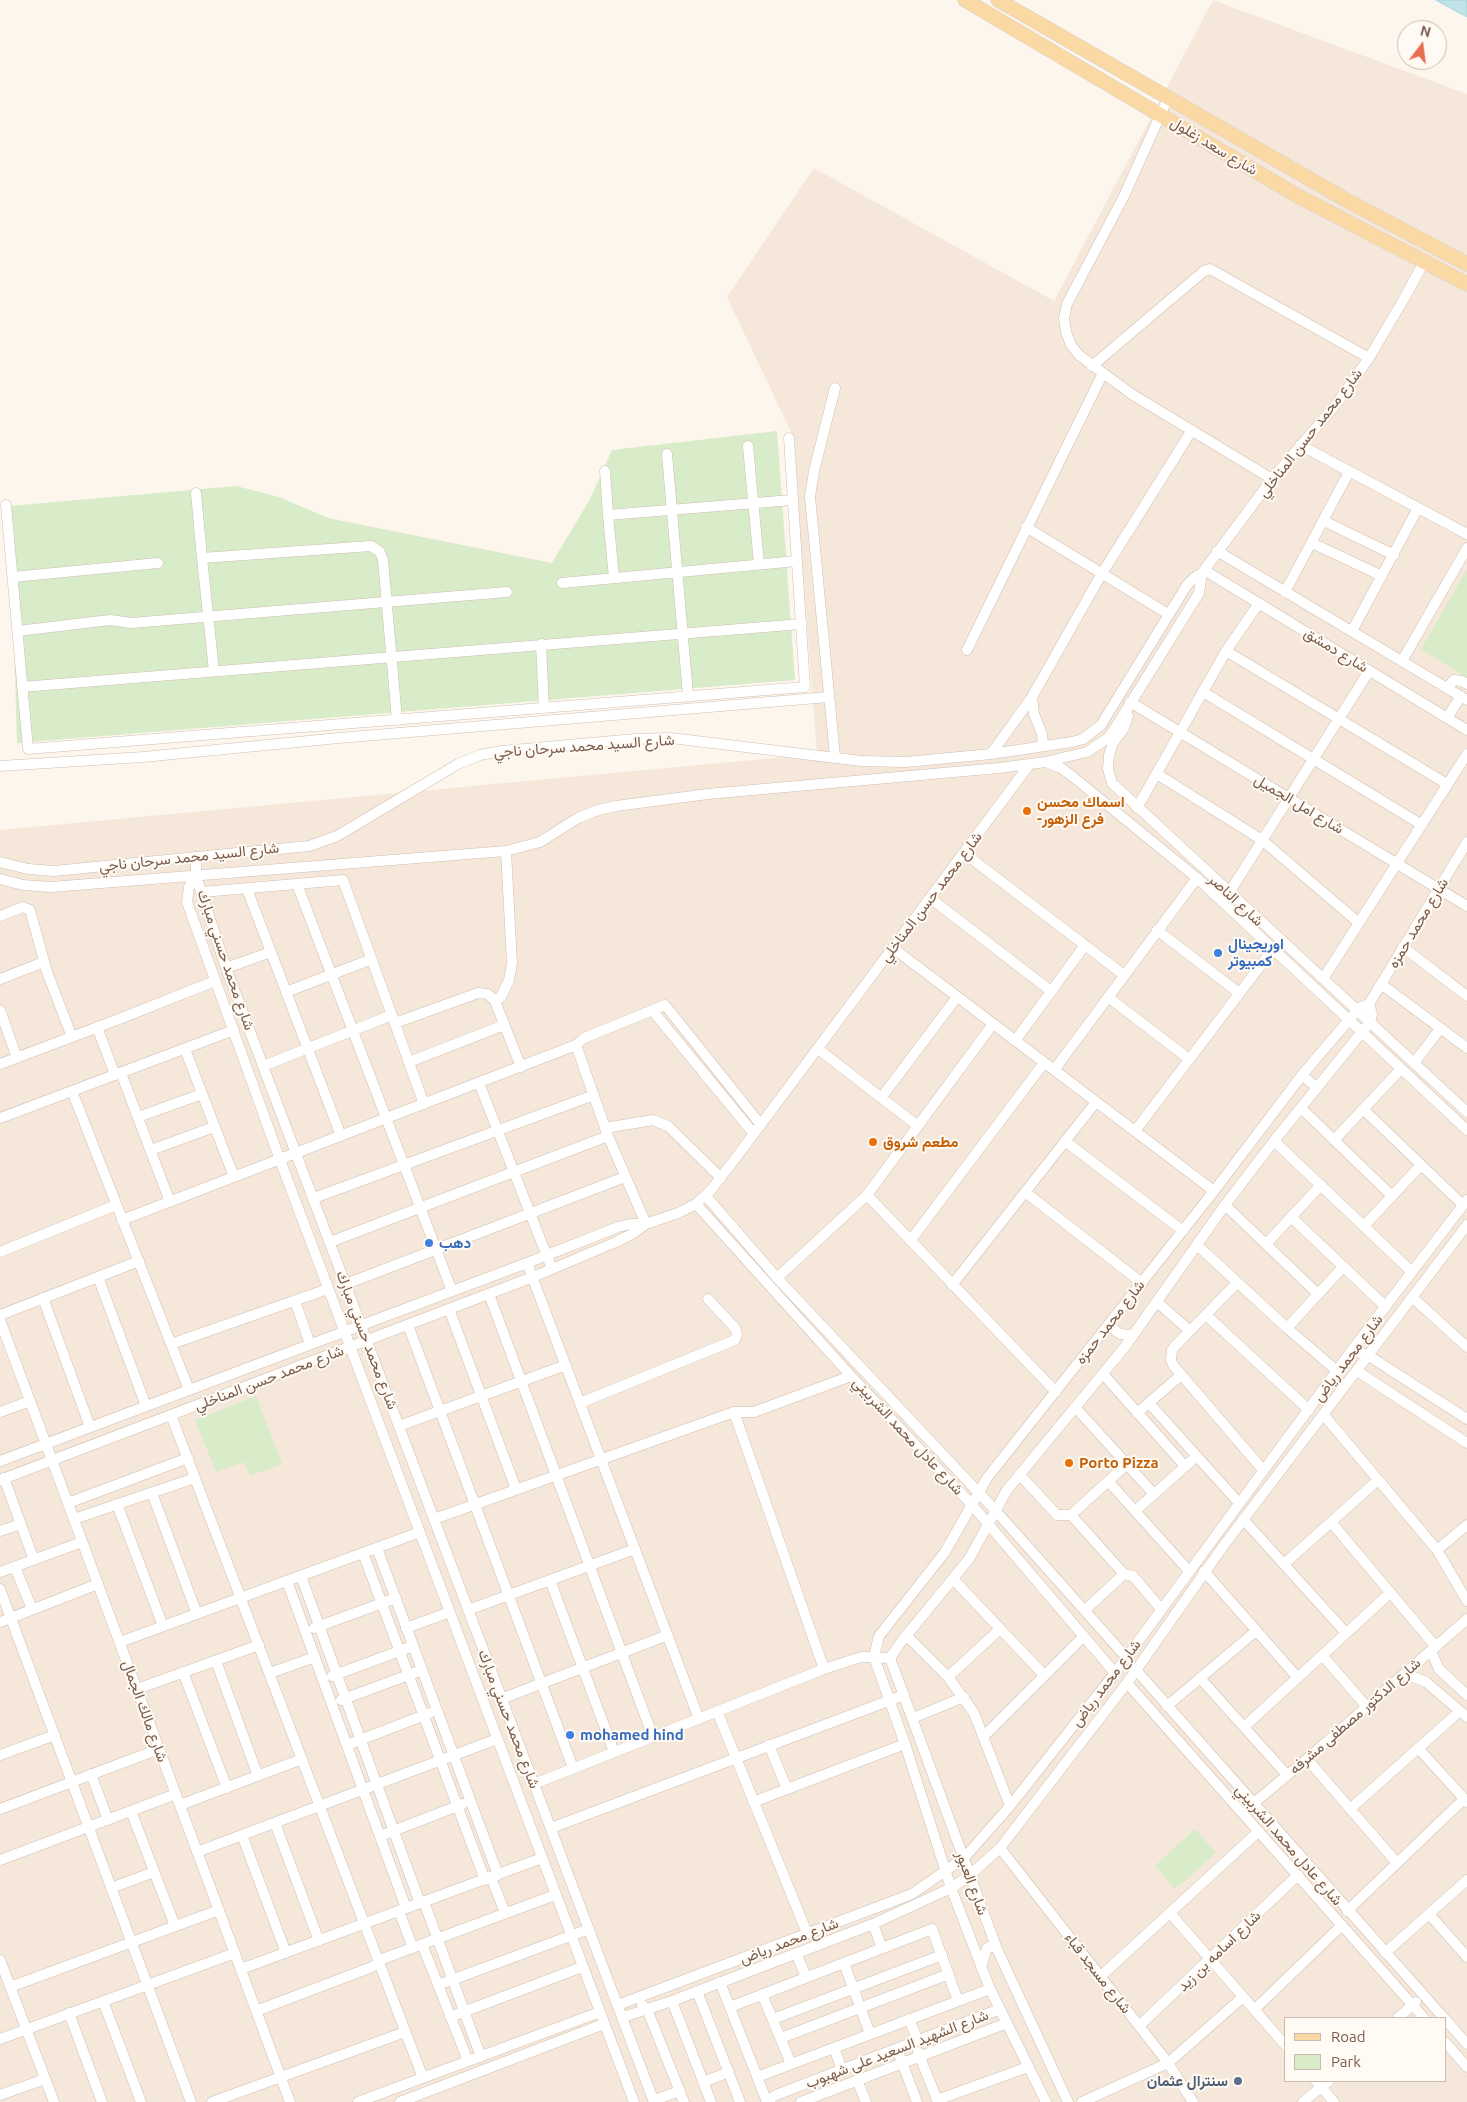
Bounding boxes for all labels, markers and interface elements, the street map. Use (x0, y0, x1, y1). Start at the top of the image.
north arrow (1397, 20, 1447, 70)
text: N (1418, 22, 1433, 41)
street label: شارع سعد زغلول (1167, 113, 1261, 179)
street label: شارع محمد حسن المناخلي (1254, 365, 1366, 501)
street label: شارع دمشق (1301, 624, 1371, 676)
street label: شارع السيد محمد سرحان ناجي (493, 731, 675, 761)
street label: شارع امل الجميل (1251, 770, 1347, 838)
place label: اسماك محسن -فرع الزهور (1037, 793, 1125, 828)
marker: اسماك محسن -فرع الزهور (1021, 805, 1033, 817)
street label: شارع محمد حسن المناخلي (876, 828, 986, 966)
street label: شارع السيد محمد سرحان ناجي (98, 839, 280, 875)
street label: شارع الناصر (1205, 870, 1267, 930)
street label: شارع محمد حمزه (1384, 875, 1452, 971)
street label: شارع محمد حسني مبارك (194, 887, 258, 1033)
place label: اوريجينال كمبيوتر (1228, 935, 1284, 970)
marker: اوريجينال كمبيوتر (1212, 947, 1224, 959)
place label: مطعم شروق (883, 1133, 958, 1151)
marker: مطعم شروق (867, 1136, 879, 1148)
place label: دهب (439, 1234, 471, 1252)
marker: دهب (423, 1237, 435, 1249)
street label: شارع محمد حسني مبارك (332, 1268, 402, 1412)
street label: شارع محمد حمزه (1071, 1276, 1149, 1368)
street label: شارع محمد رياض (1309, 1311, 1387, 1405)
street label: شارع محمد حسن المناخلي (192, 1341, 346, 1415)
street label: شارع عادل محمد الشربيني (849, 1373, 967, 1499)
place label: Porto Pizza (1079, 1454, 1159, 1472)
marker: Porto Pizza (1063, 1457, 1075, 1469)
street label: شارع محمد رياض (1067, 1636, 1145, 1730)
street label: شارع محمد حسني مبارك (474, 1647, 544, 1791)
street label: شارع الدكتور مصطفى مشرفه (1286, 1654, 1424, 1778)
street label: شارع مالك الجمال (118, 1658, 172, 1764)
place label: mohamed hind (580, 1726, 684, 1744)
marker: mohamed hind (564, 1729, 576, 1741)
street label: شارع عادل محمد الشربيني (1232, 1781, 1346, 1909)
street label: شارع العبور (952, 1848, 992, 1918)
street label: شارع اسامه بن زيد (1174, 1907, 1264, 1995)
street label: شارع محمد رياض (737, 1914, 841, 1968)
street label: شارع مسجد قباء (1061, 1929, 1135, 2017)
street label: شارع الشهيد السعيد على شهبوب (803, 2006, 991, 2092)
legend (1284, 2017, 1447, 2082)
text: Road (1331, 2028, 1366, 2045)
text: Park (1331, 2053, 1361, 2070)
place label: سنترال عثمان (1147, 2072, 1228, 2090)
marker: سنترال عثمان (1232, 2075, 1244, 2087)

